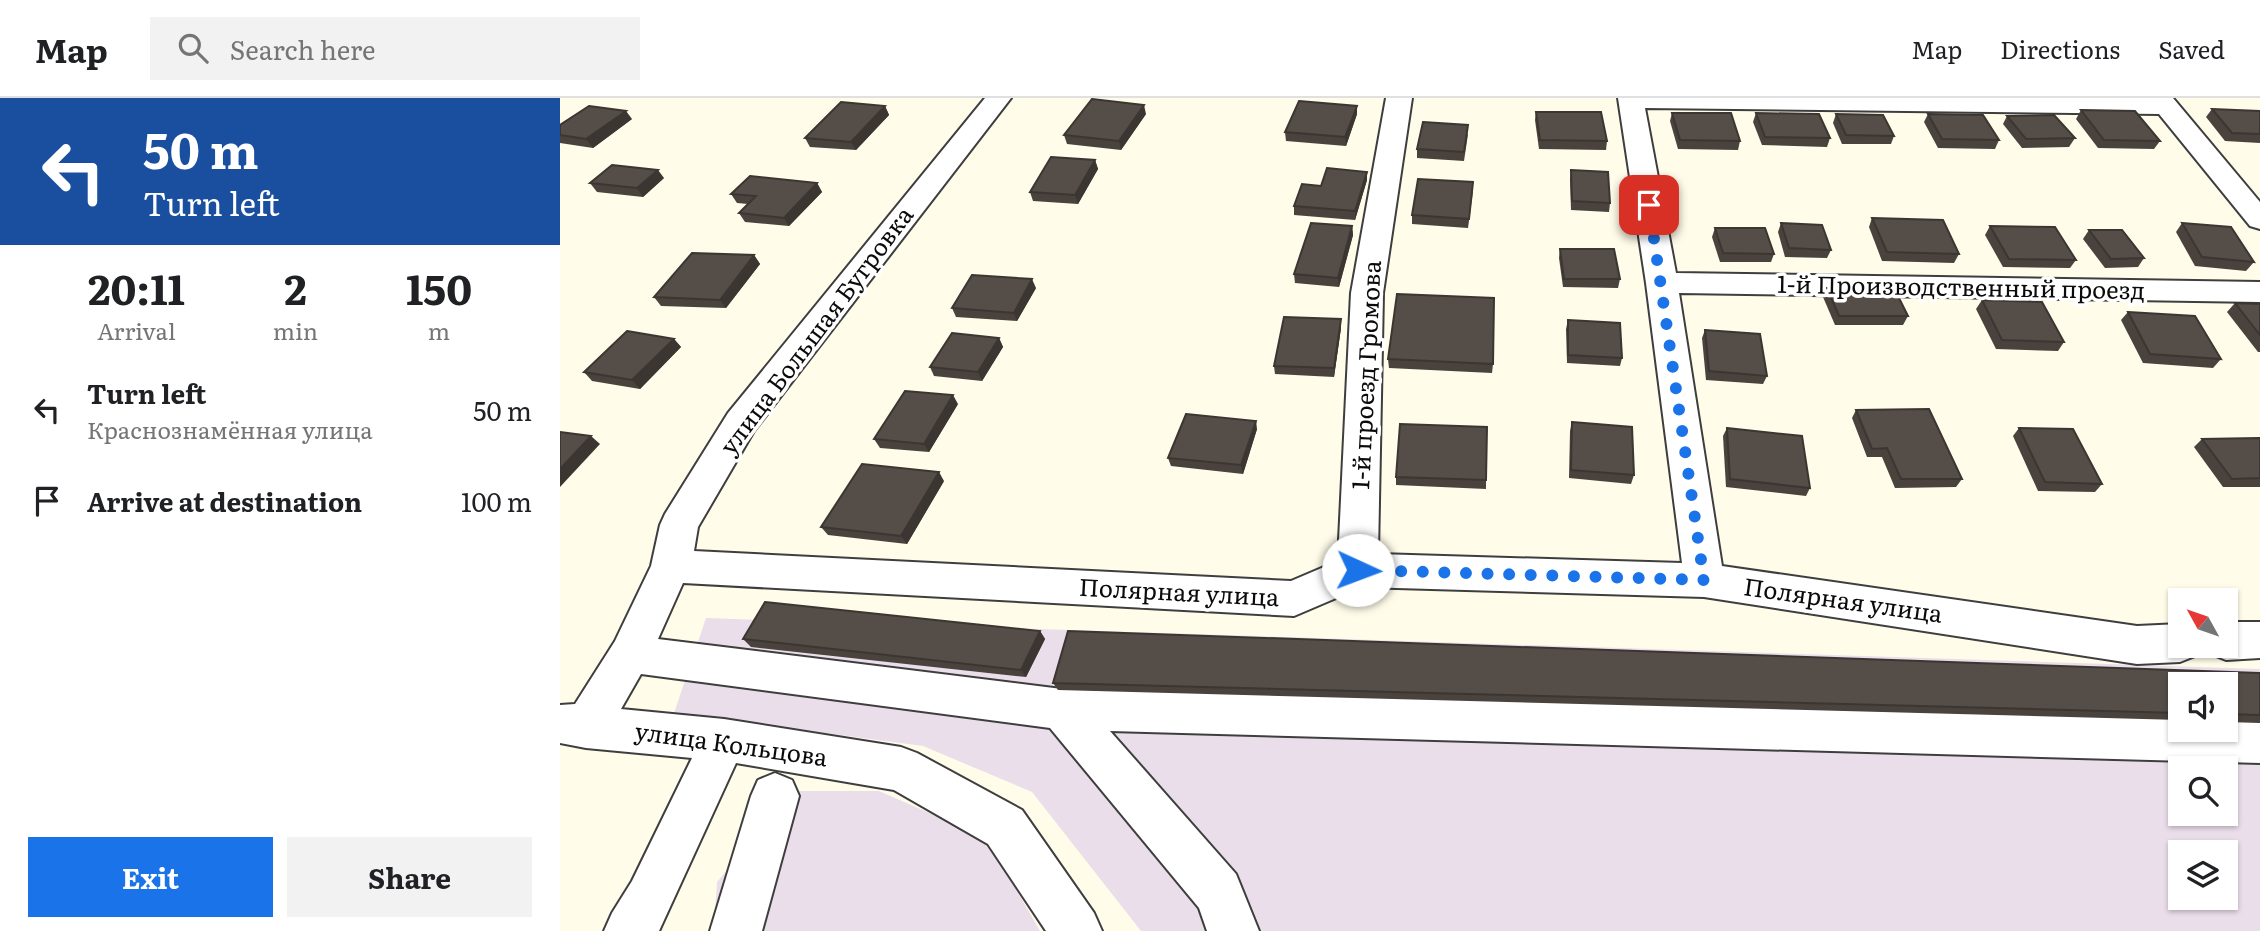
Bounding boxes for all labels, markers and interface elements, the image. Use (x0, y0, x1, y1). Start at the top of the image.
search box (150, 17, 640, 80)
text: Map (35, 24, 108, 73)
icon: search (174, 29, 212, 67)
text: Search here (230, 29, 376, 68)
text: Map (1911, 31, 1962, 66)
text: Directions (2000, 31, 2120, 66)
text: Saved (2158, 31, 2225, 66)
text: 50 m (143, 111, 259, 184)
icon: left (28, 126, 119, 217)
pin (1619, 175, 1679, 235)
text: Turn left (143, 178, 280, 226)
icon: arrive (1630, 186, 1668, 224)
street label: улица Большая Бугровка (710, 198, 920, 461)
text: 20:11 (88, 256, 185, 318)
text: 2 (284, 256, 307, 318)
text: 150 (406, 256, 472, 318)
street label: 1-й проезд Громова (1341, 259, 1388, 490)
street label: 1-й Производственный проезд (1777, 265, 2145, 306)
text: Arrival (97, 313, 176, 347)
text: min (273, 313, 318, 347)
text: m (428, 313, 450, 347)
text: Turn left (87, 373, 206, 412)
text: 50 m (473, 390, 532, 429)
icon: left (28, 391, 66, 429)
text: Краснознамённая улица (87, 412, 373, 446)
text: Arrive at destination (87, 481, 362, 520)
text: 100 m (461, 481, 532, 520)
icon: arrive (28, 482, 66, 520)
position arrow (1321, 533, 1395, 607)
street label: Полярная улица (1742, 567, 1945, 630)
street label: Полярная улица (1078, 568, 1280, 613)
north arrow (2168, 588, 2238, 658)
map controls (2168, 588, 2238, 910)
button: sound (2168, 672, 2238, 742)
street label: улица Кольцова (633, 712, 830, 773)
button: search (2168, 756, 2238, 826)
button: Exit (28, 837, 273, 917)
button: Share (287, 837, 532, 917)
button: layers (2168, 840, 2238, 910)

